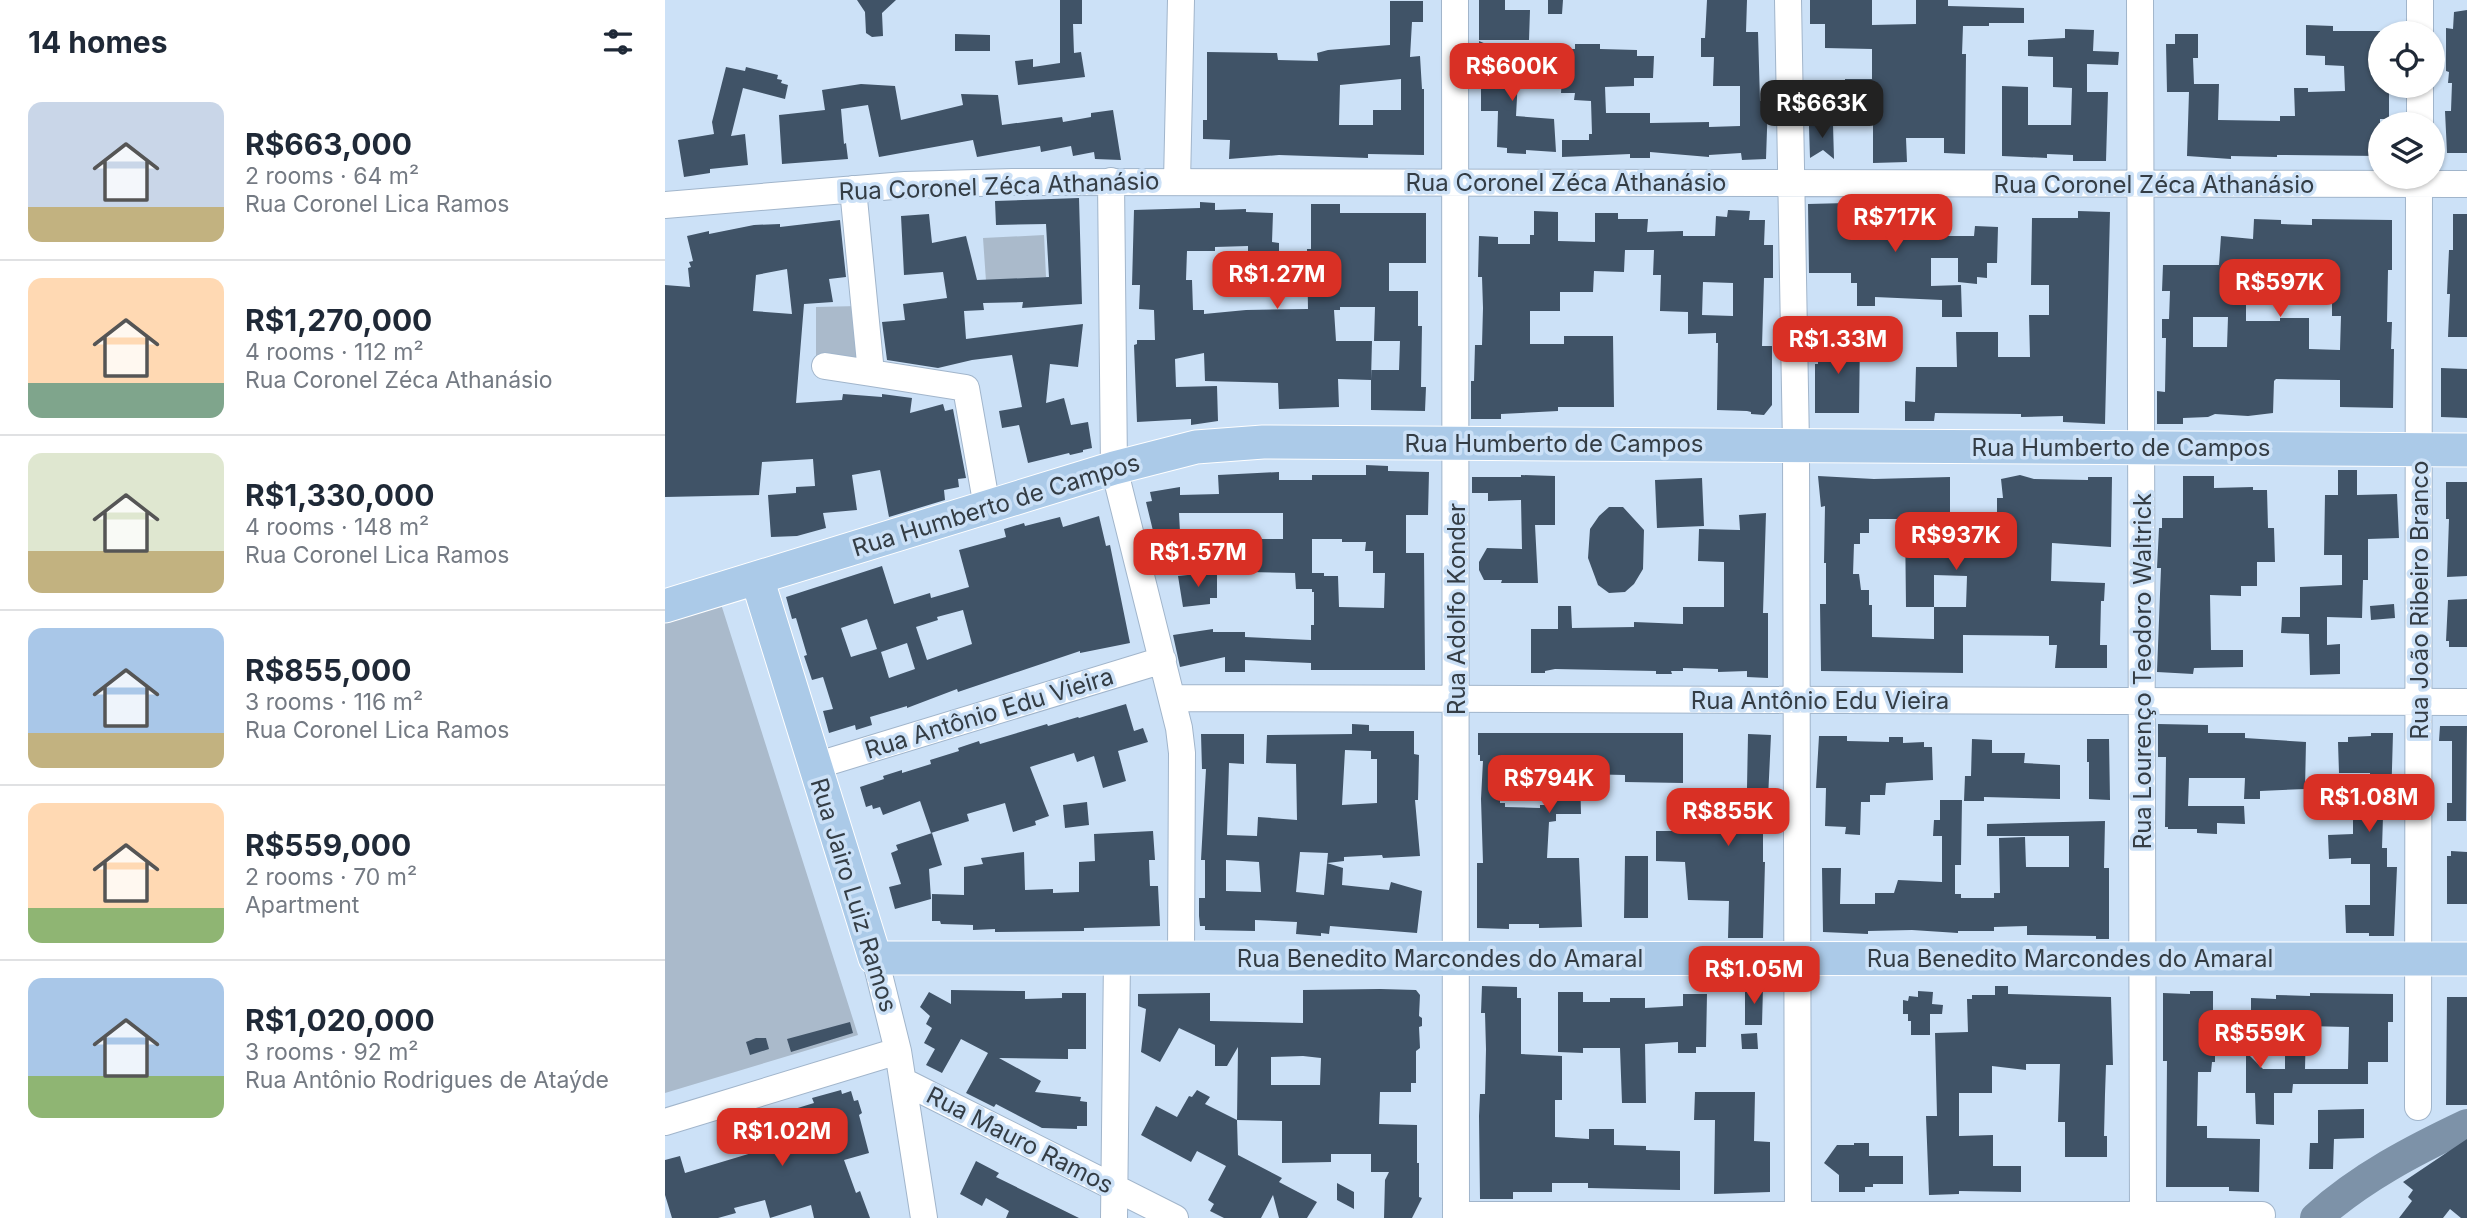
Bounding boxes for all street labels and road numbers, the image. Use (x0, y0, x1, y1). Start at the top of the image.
street label: Rua Coronel Zéca Athanásio (838, 166, 1160, 206)
street label: Rua Coronel Zéca Athanásio (1406, 168, 1726, 197)
street label: Rua Coronel Zéca Athanásio (1994, 170, 2314, 199)
street label: Rua Humberto de Campos (1405, 429, 1704, 458)
street label: Rua Humberto de Campos (1972, 433, 2271, 462)
street label: Rua Humberto de Campos (849, 447, 1143, 563)
street label: Rua João Ribeiro Branco (2405, 461, 2434, 739)
street label: Rua Lourenço Teodoro Waltrick (2128, 493, 2157, 849)
street label: Rua Adolfo Konder (1442, 503, 1471, 715)
street label: Rua Antônio Edu Vieira (861, 661, 1117, 765)
street label: Rua Antônio Edu Vieira (1691, 686, 1949, 715)
street label: Rua Jairo Luiz Ramos (805, 775, 903, 1015)
street label: Rua Benedito Marcondes do Amaral (1237, 944, 1643, 973)
street label: Rua Benedito Marcondes do Amaral (1867, 944, 2273, 973)
street label: Rua Mauro Ramos (922, 1080, 1118, 1200)

